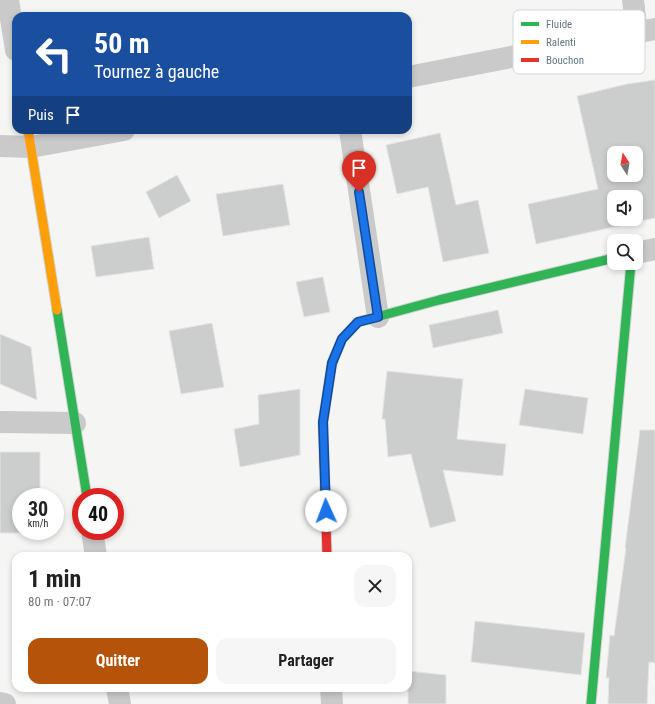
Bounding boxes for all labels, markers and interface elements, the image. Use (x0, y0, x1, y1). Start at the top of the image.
legend (513, 10, 645, 74)
text: Fluide (546, 18, 572, 31)
text: 50 m (94, 27, 150, 60)
icon: left (28, 28, 80, 80)
text: Ralenti (546, 36, 576, 49)
text: Bouchon (546, 54, 584, 67)
text: Tournez à gauche (94, 61, 219, 82)
icon: arrive (62, 104, 84, 126)
text: Puis (28, 106, 54, 124)
north arrow (607, 146, 643, 182)
map controls (607, 146, 643, 270)
pin (342, 151, 376, 192)
icon: arrive (348, 157, 370, 179)
button: sound (607, 190, 643, 226)
button: search (607, 234, 643, 270)
speed limit sign: 40 (72, 488, 124, 540)
position arrow (305, 490, 347, 532)
text: 30 (28, 497, 48, 521)
text: km/h (28, 518, 48, 529)
text: 1 min (28, 565, 81, 593)
button: close (354, 565, 396, 607)
text: 80 m · 07:07 (28, 594, 91, 609)
button: Quitter (28, 638, 208, 684)
button: Partager (216, 638, 396, 684)

